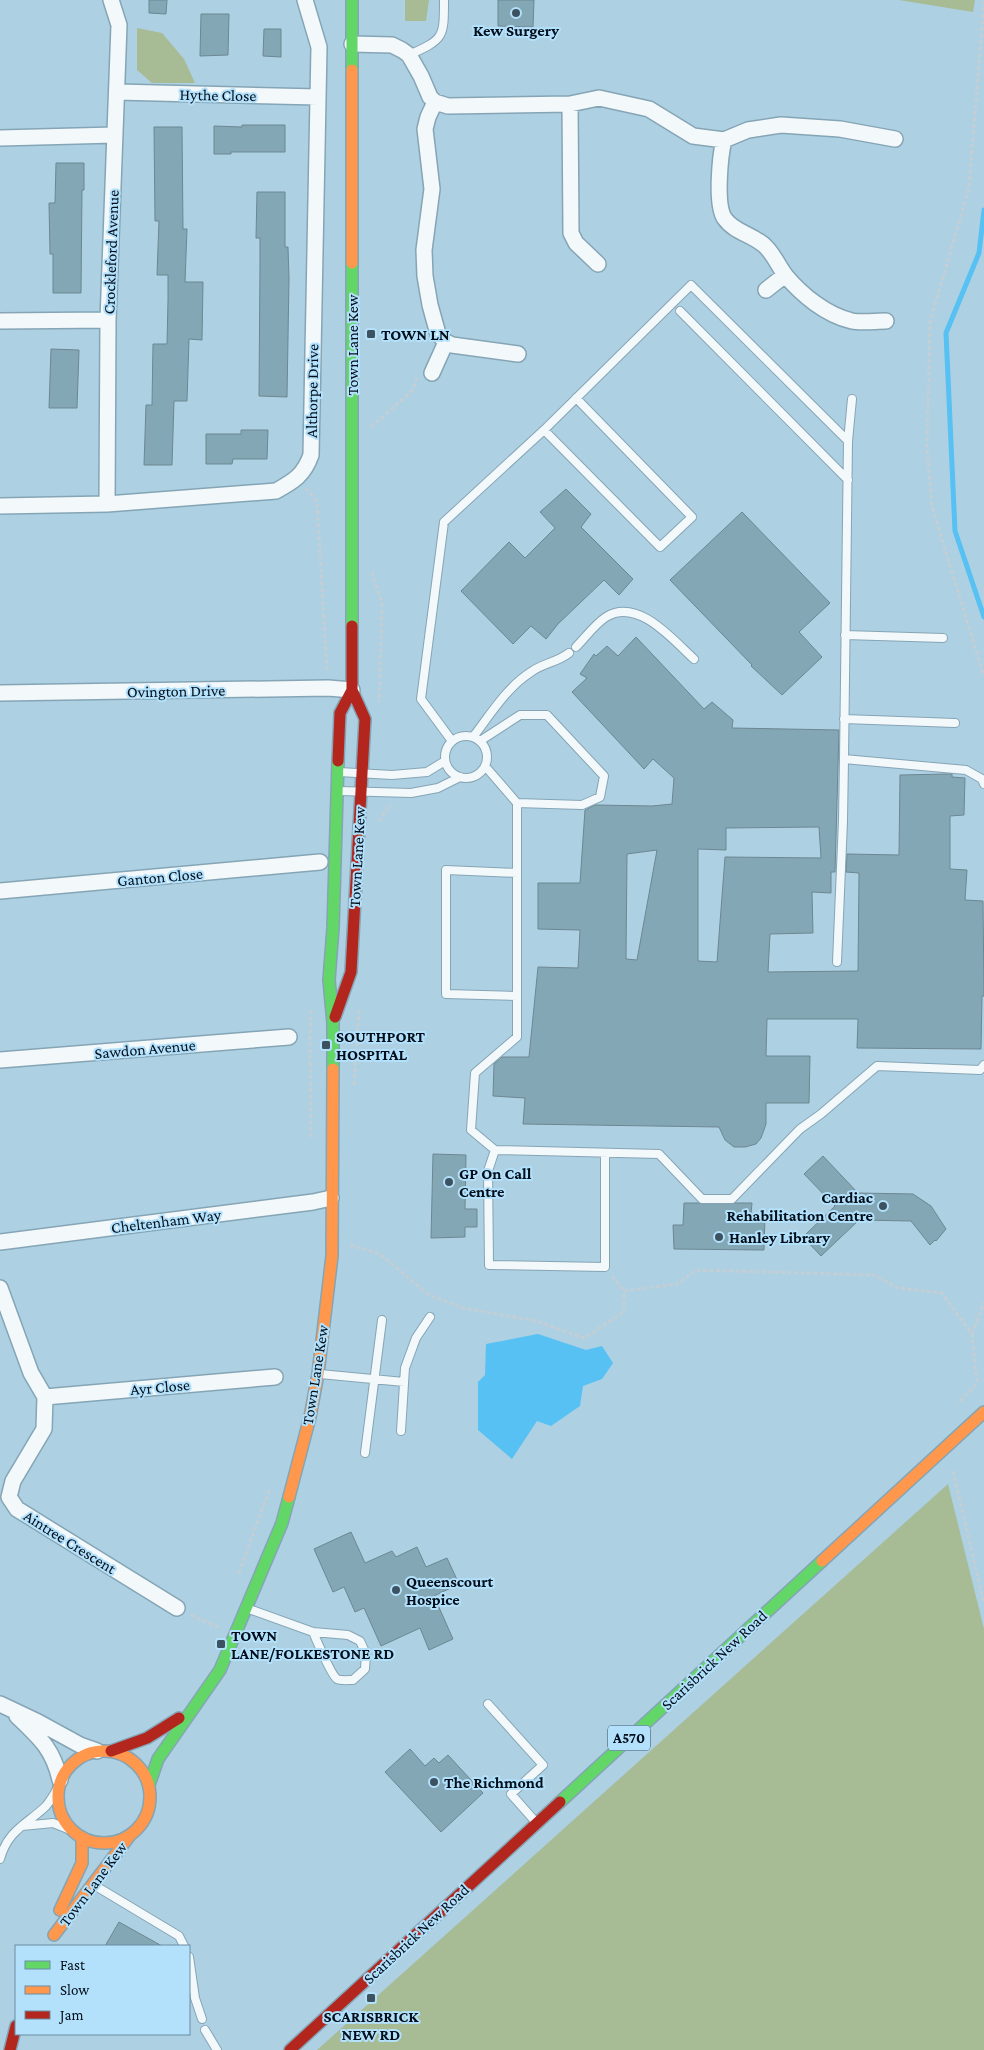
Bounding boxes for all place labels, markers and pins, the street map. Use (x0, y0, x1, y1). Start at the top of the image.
marker: Kew Surgery (510, 7, 522, 19)
place label: Kew Surgery (473, 22, 559, 39)
place label: TOWN LN (381, 326, 450, 343)
marker: TOWN LN (365, 328, 377, 340)
place label: SOUTHPORT HOSPITAL (336, 1028, 426, 1063)
marker: SOUTHPORT HOSPITAL (320, 1039, 332, 1051)
place label: GP On Call Centre (459, 1165, 532, 1200)
marker: GP On Call Centre (443, 1176, 455, 1188)
place label: Cardiac Rehabilitation Centre (727, 1189, 874, 1224)
marker: Cardiac Rehabilitation Centre (877, 1200, 889, 1212)
place label: Hanley Library (729, 1229, 830, 1246)
marker: Hanley Library (713, 1231, 725, 1243)
place label: Queenscourt Hospice (406, 1573, 494, 1608)
marker: Queenscourt Hospice (390, 1584, 402, 1596)
place label: TOWN LANE/FOLKESTONE RD (231, 1627, 394, 1662)
marker: TOWN LANE/FOLKESTONE RD (215, 1638, 227, 1650)
place label: The Richmond (444, 1774, 544, 1791)
marker: The Richmond (428, 1776, 440, 1788)
marker: SCARISBRICK NEW RD (365, 1992, 377, 2004)
place label: SCARISBRICK NEW RD (324, 2008, 419, 2043)

